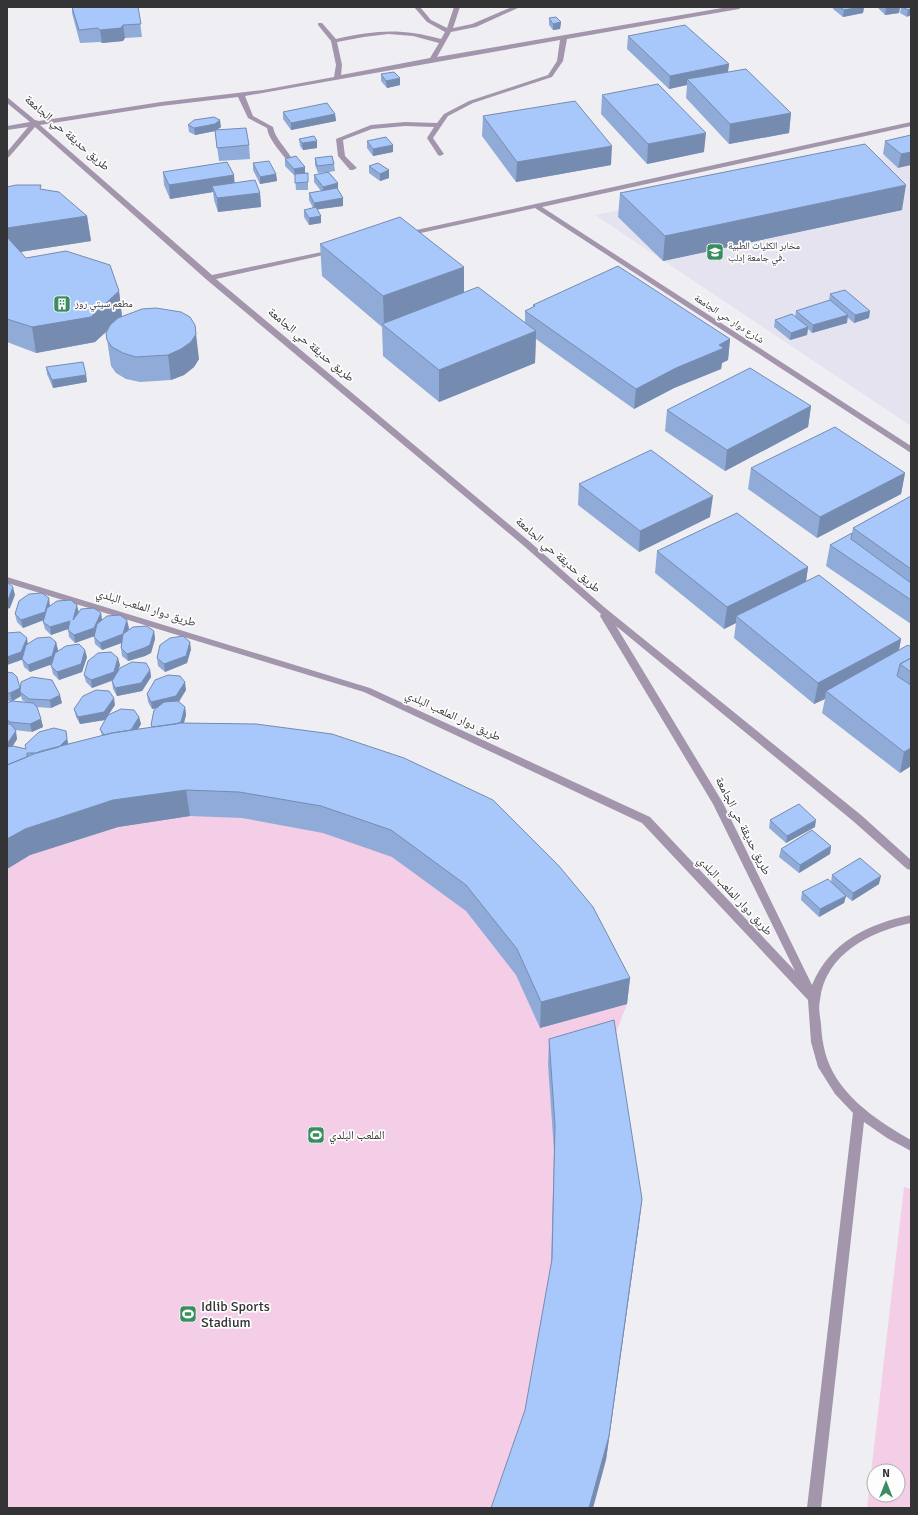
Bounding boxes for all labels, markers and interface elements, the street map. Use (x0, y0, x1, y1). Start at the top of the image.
street label: طريق حديقة حي الجامعة (20, 92, 113, 176)
place label: مخابر الكليات الطبية في جامعة إدلب. (728, 240, 801, 266)
school or university icon: مخابر الكليات الطبية في جامعة إدلب. (705, 242, 725, 262)
street label: شارع دوار حي الجامعة (691, 292, 767, 348)
building icon: مطعم سيتي روز (52, 294, 72, 314)
place label: مطعم سيتي روز (74, 298, 133, 312)
street label: طريق حديقة حي الجامعة (263, 304, 357, 387)
street label: طريق حديقة حي الجامعة (511, 514, 604, 598)
street label: طريق دوار الملعب البلدي (94, 586, 198, 632)
street label: طريق دوار الملعب البلدي (402, 687, 503, 747)
street label: طريق حديقة حي الجامعة (710, 774, 774, 879)
street label: طريق دوار الملعب البلدي (693, 853, 776, 940)
sports icon: الملعب البلدي (306, 1125, 326, 1145)
place label: الملعب البلدي (329, 1128, 385, 1145)
place label: Idlib Sports Stadium (201, 1298, 270, 1331)
sports icon: Idlib Sports Stadium (178, 1304, 198, 1324)
north arrow (866, 1463, 906, 1503)
text: N (882, 1467, 890, 1480)

